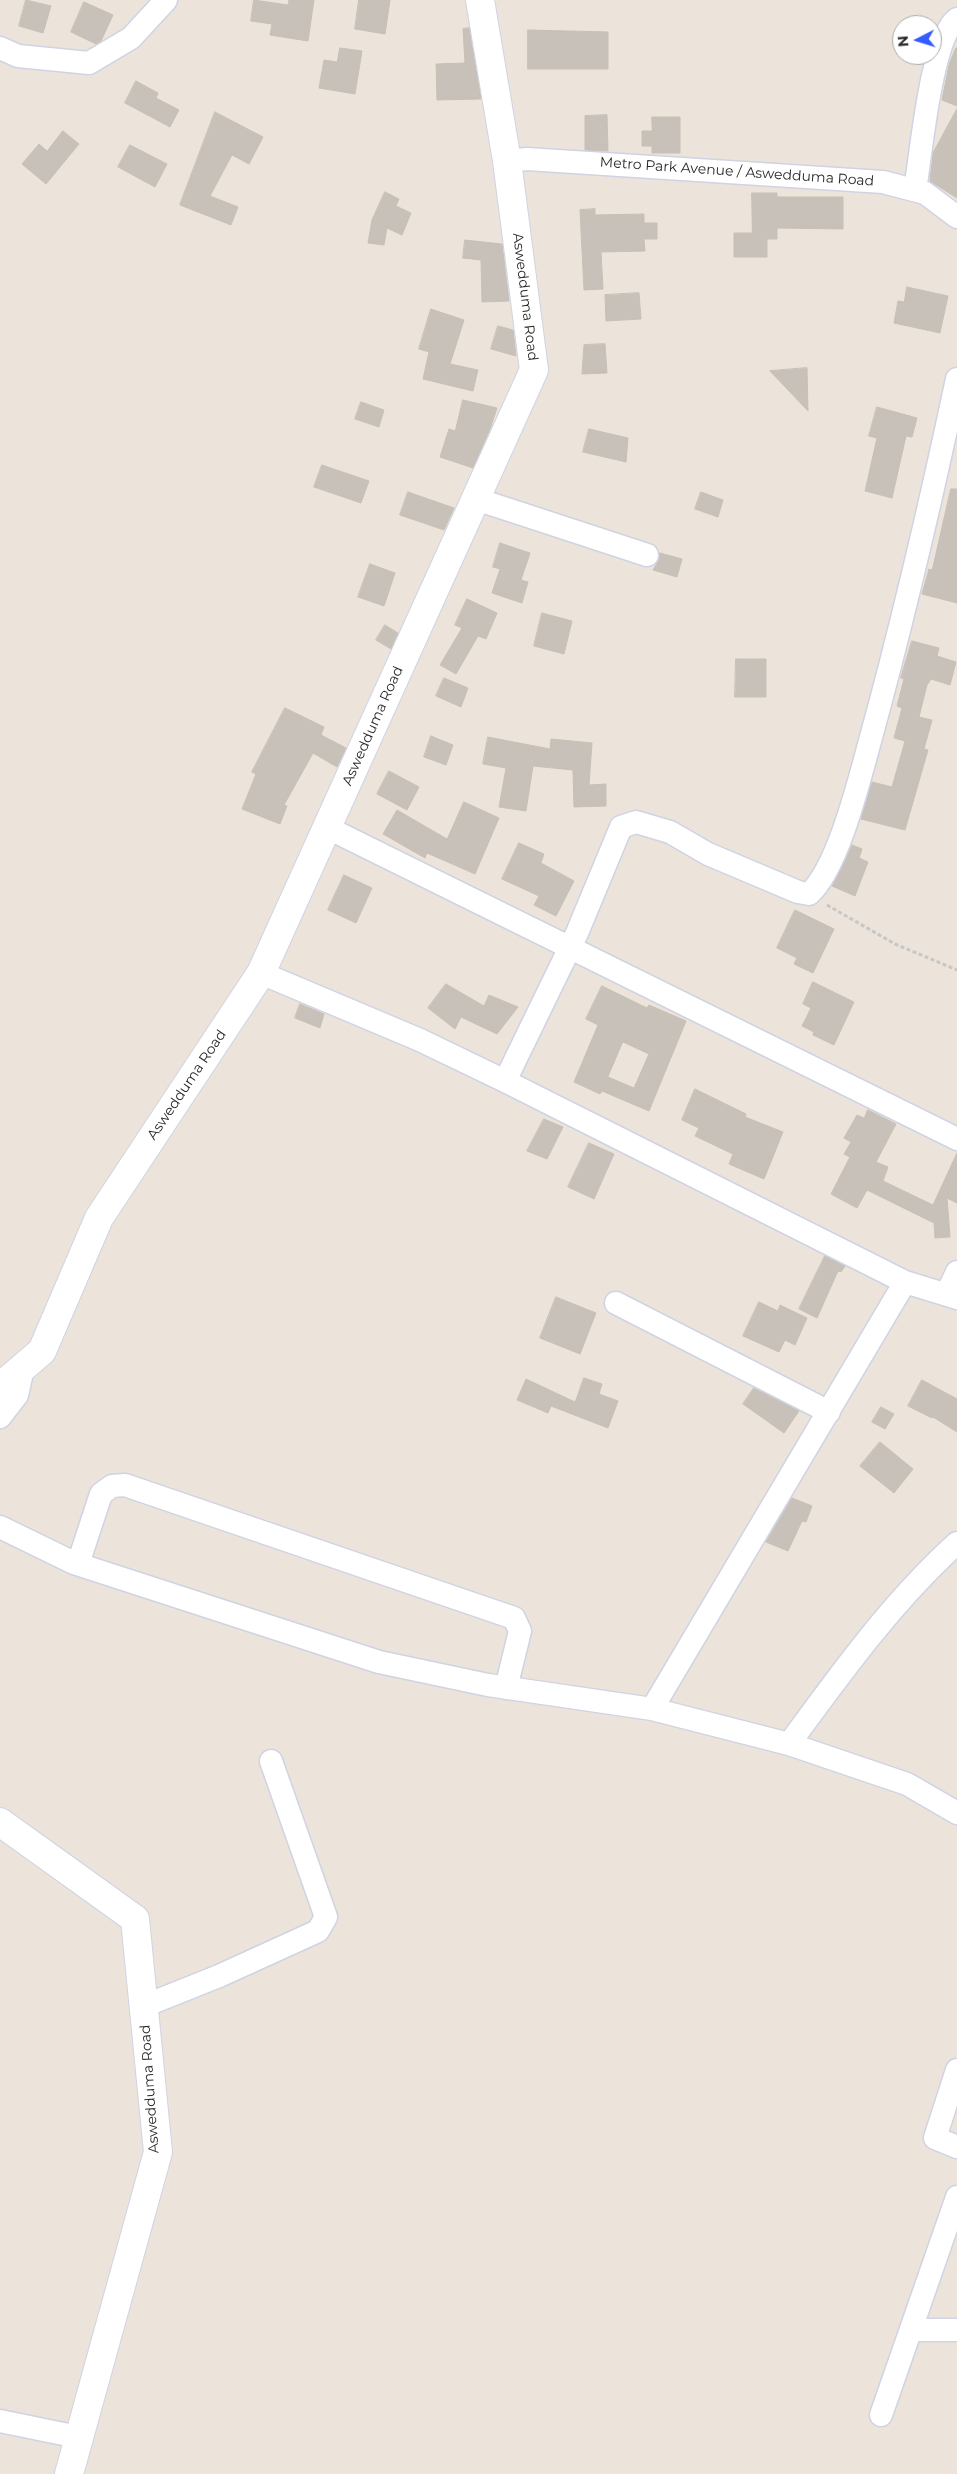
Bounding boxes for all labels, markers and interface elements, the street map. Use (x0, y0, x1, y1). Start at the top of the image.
north arrow (892, 15, 942, 65)
text: N (894, 35, 913, 48)
street label: Metro Park Avenue / Aswedduma Road (599, 154, 875, 190)
street label: Aswedduma Road (509, 232, 541, 362)
street label: Aswedduma Road (339, 664, 407, 788)
street label: Aswedduma Road (144, 1027, 230, 1143)
street label: Aswedduma Road (137, 2024, 163, 2154)

